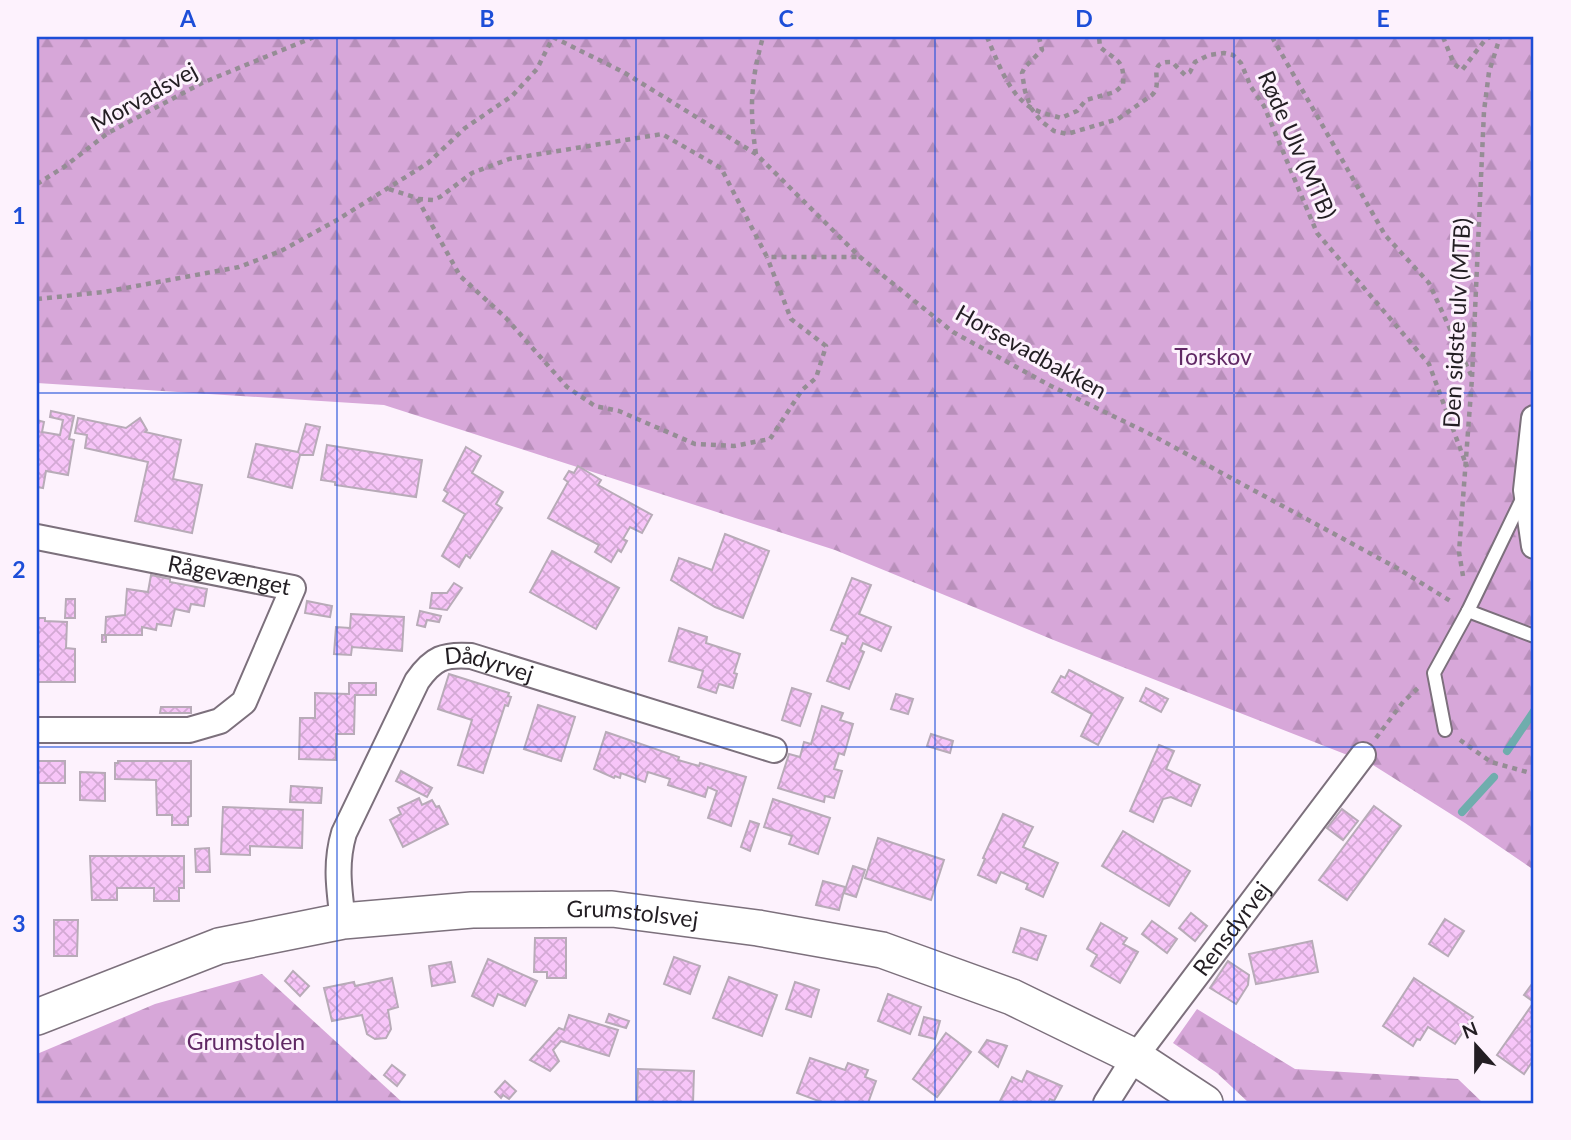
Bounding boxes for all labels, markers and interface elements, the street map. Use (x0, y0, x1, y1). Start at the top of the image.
text: A (179, 4, 197, 32)
text: B (479, 4, 495, 32)
text: C (778, 4, 794, 32)
text: D (1075, 4, 1093, 32)
text: E (1376, 4, 1390, 32)
street label: Morvadsvej (85, 55, 202, 137)
street label: Røde Ulv (MTB) (1253, 66, 1343, 223)
text: 1 (12, 201, 26, 229)
street label: Den sidste ulv (MTB) (1437, 217, 1475, 429)
street label: Horsevadbakken (951, 298, 1112, 404)
park label: Torskov (1174, 342, 1252, 370)
street label: Rågevænget (166, 548, 294, 600)
text: 2 (12, 555, 26, 583)
street label: Dådyrvej (443, 640, 537, 688)
street label: Rensdyrvej (1186, 875, 1276, 981)
street label: Grumstolsvej (566, 893, 700, 933)
text: 3 (12, 909, 26, 937)
north arrow (1442, 1010, 1512, 1080)
text: N (1459, 1016, 1481, 1043)
park label: Grumstolen (187, 1027, 305, 1055)

